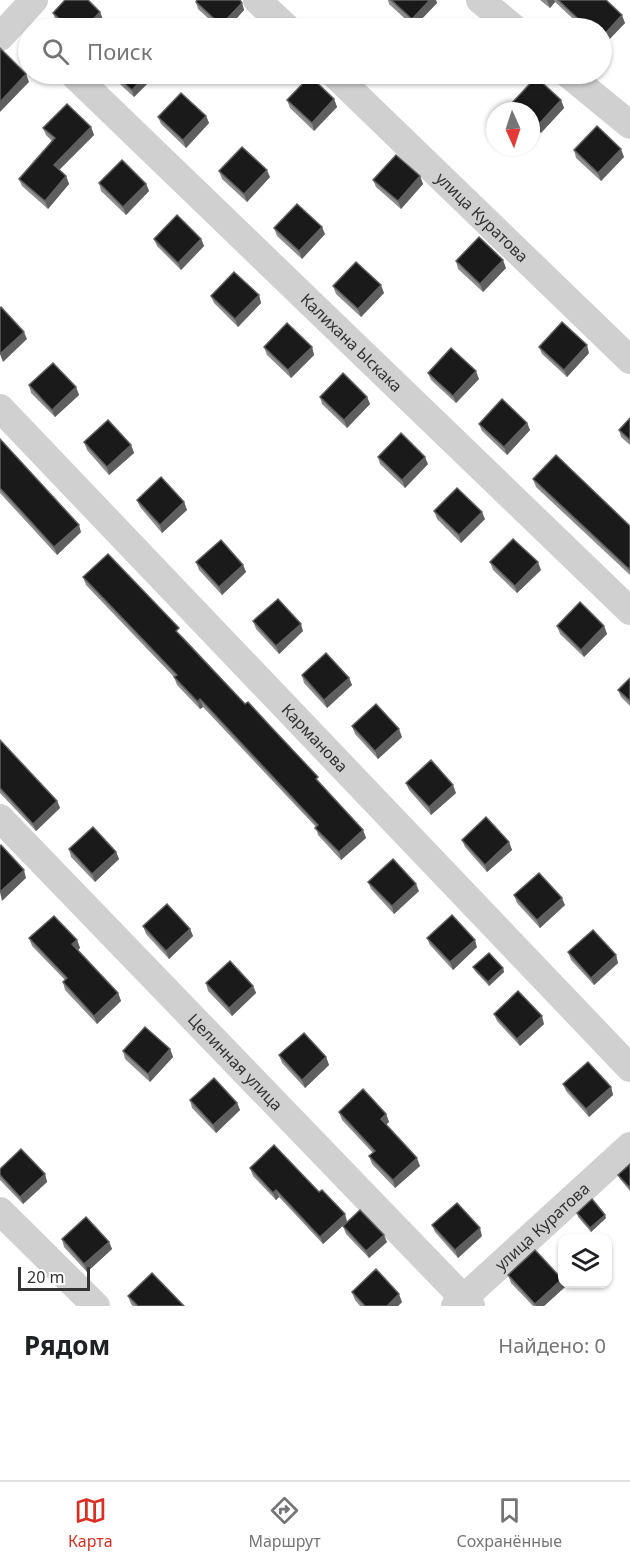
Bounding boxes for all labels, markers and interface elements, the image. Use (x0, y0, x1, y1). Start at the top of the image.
search box (18, 18, 612, 84)
icon: search (39, 35, 72, 68)
text: Поиск (87, 36, 152, 66)
north arrow (486, 102, 540, 156)
street label: улица Куратова (431, 167, 533, 267)
street label: Калихана Ыскака (296, 288, 407, 397)
street label: Карманова (277, 699, 353, 777)
street label: Целинная улица (183, 1008, 288, 1115)
street label: улица Куратова (490, 1178, 594, 1275)
map controls (558, 1234, 612, 1288)
button: layers (558, 1234, 612, 1288)
scale bar (18, 1264, 90, 1292)
text: 20 m (27, 1266, 64, 1288)
text: Рядом (24, 1327, 110, 1363)
text: Найдено: 0 (498, 1332, 606, 1359)
tab: Карта (68, 1494, 113, 1552)
tab: Маршрут (248, 1494, 321, 1552)
tab: Сохранённые (457, 1494, 562, 1552)

